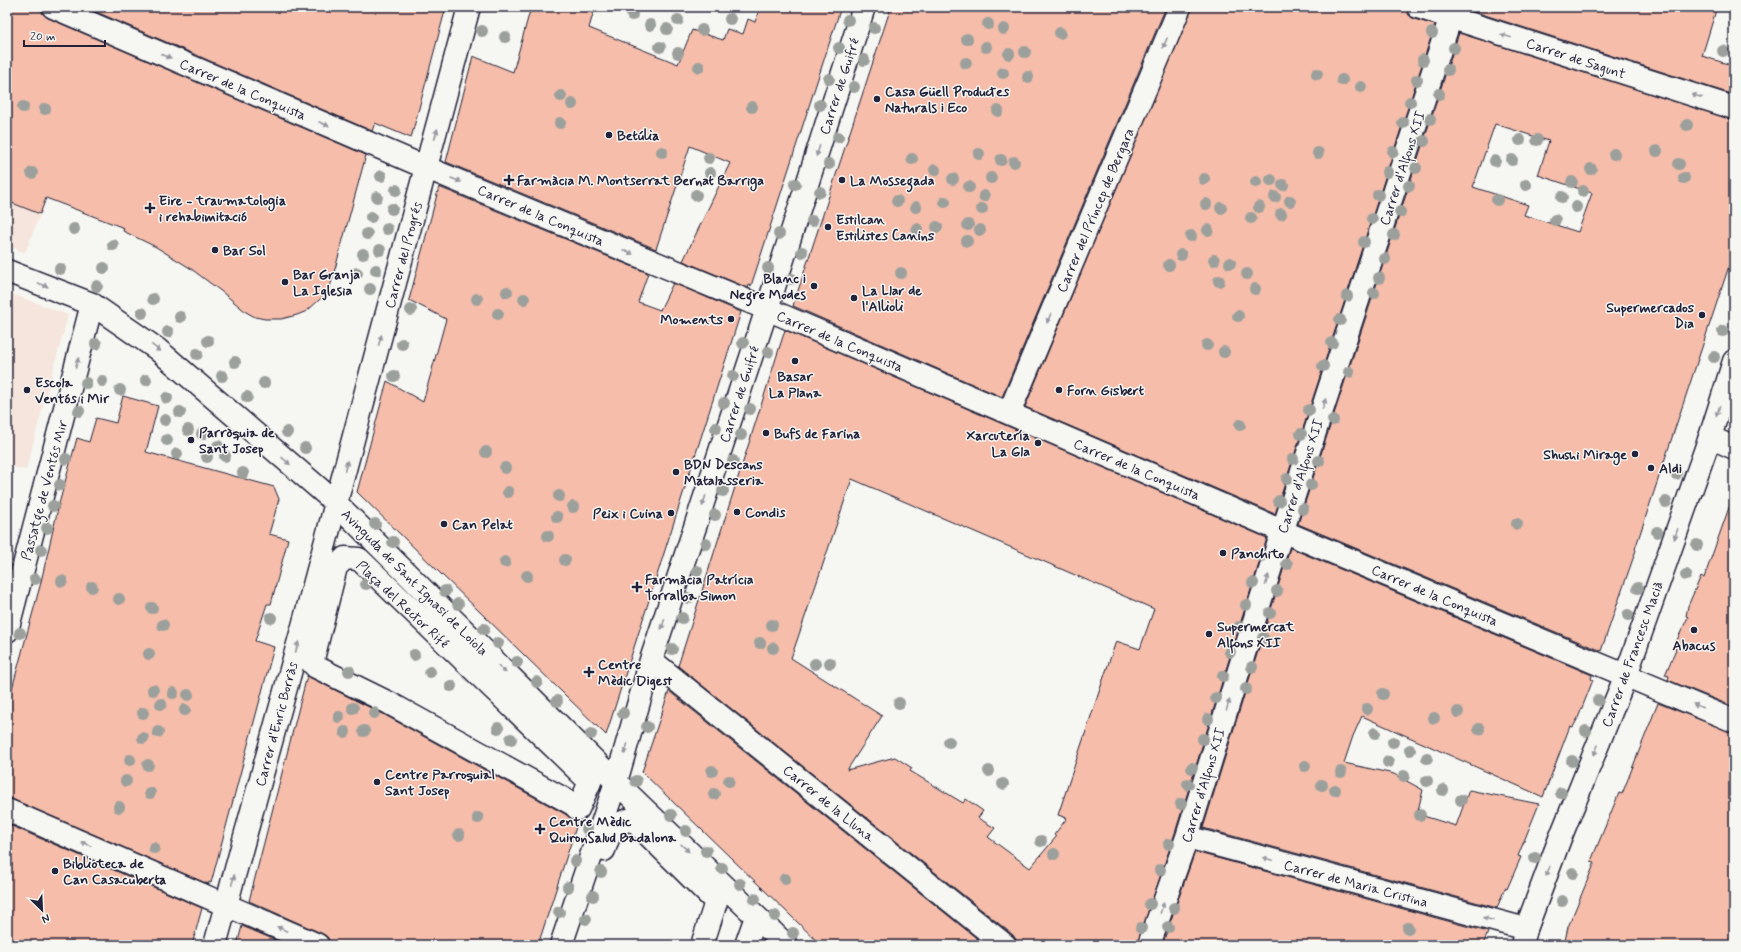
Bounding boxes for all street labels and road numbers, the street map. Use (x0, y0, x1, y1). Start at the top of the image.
street label: Carrer de Sagunt (1524, 34, 1628, 84)
street label: Carrer de Guifré (816, 36, 864, 137)
street label: Carrer de la Conquista (176, 55, 309, 125)
street label: Carrer d'Alfons XII (1376, 109, 1432, 229)
street label: Carrer del Príncep de Bergara (1053, 125, 1139, 295)
street label: Carrer de la Conquista (474, 181, 607, 251)
street label: Carrer del Progrés (381, 200, 427, 310)
street label: Carrer de la Conquista (773, 307, 906, 377)
street label: Carrer de Guifré (716, 344, 764, 445)
street label: Carrer d'Alfons XII (1274, 417, 1330, 537)
street label: Passatge de Ventós Mir (18, 418, 74, 563)
street label: Carrer de la Conquista (1070, 435, 1203, 505)
street label: Avinguda de Sant Ignasi de Loiola (336, 505, 492, 661)
street label: Plaça del Rector Rifé (352, 557, 453, 652)
street label: Carrer de la Conquista (1368, 561, 1501, 631)
street label: Carrer de Francesc Macià (1598, 579, 1668, 730)
street label: Carrer d'Enric Borràs (252, 660, 302, 789)
street label: Carrer d'Alfons XII (1178, 726, 1232, 846)
street label: Carrer de la Lluna (779, 761, 878, 847)
street label: Carrer de Maria Cristina (1282, 856, 1430, 912)

